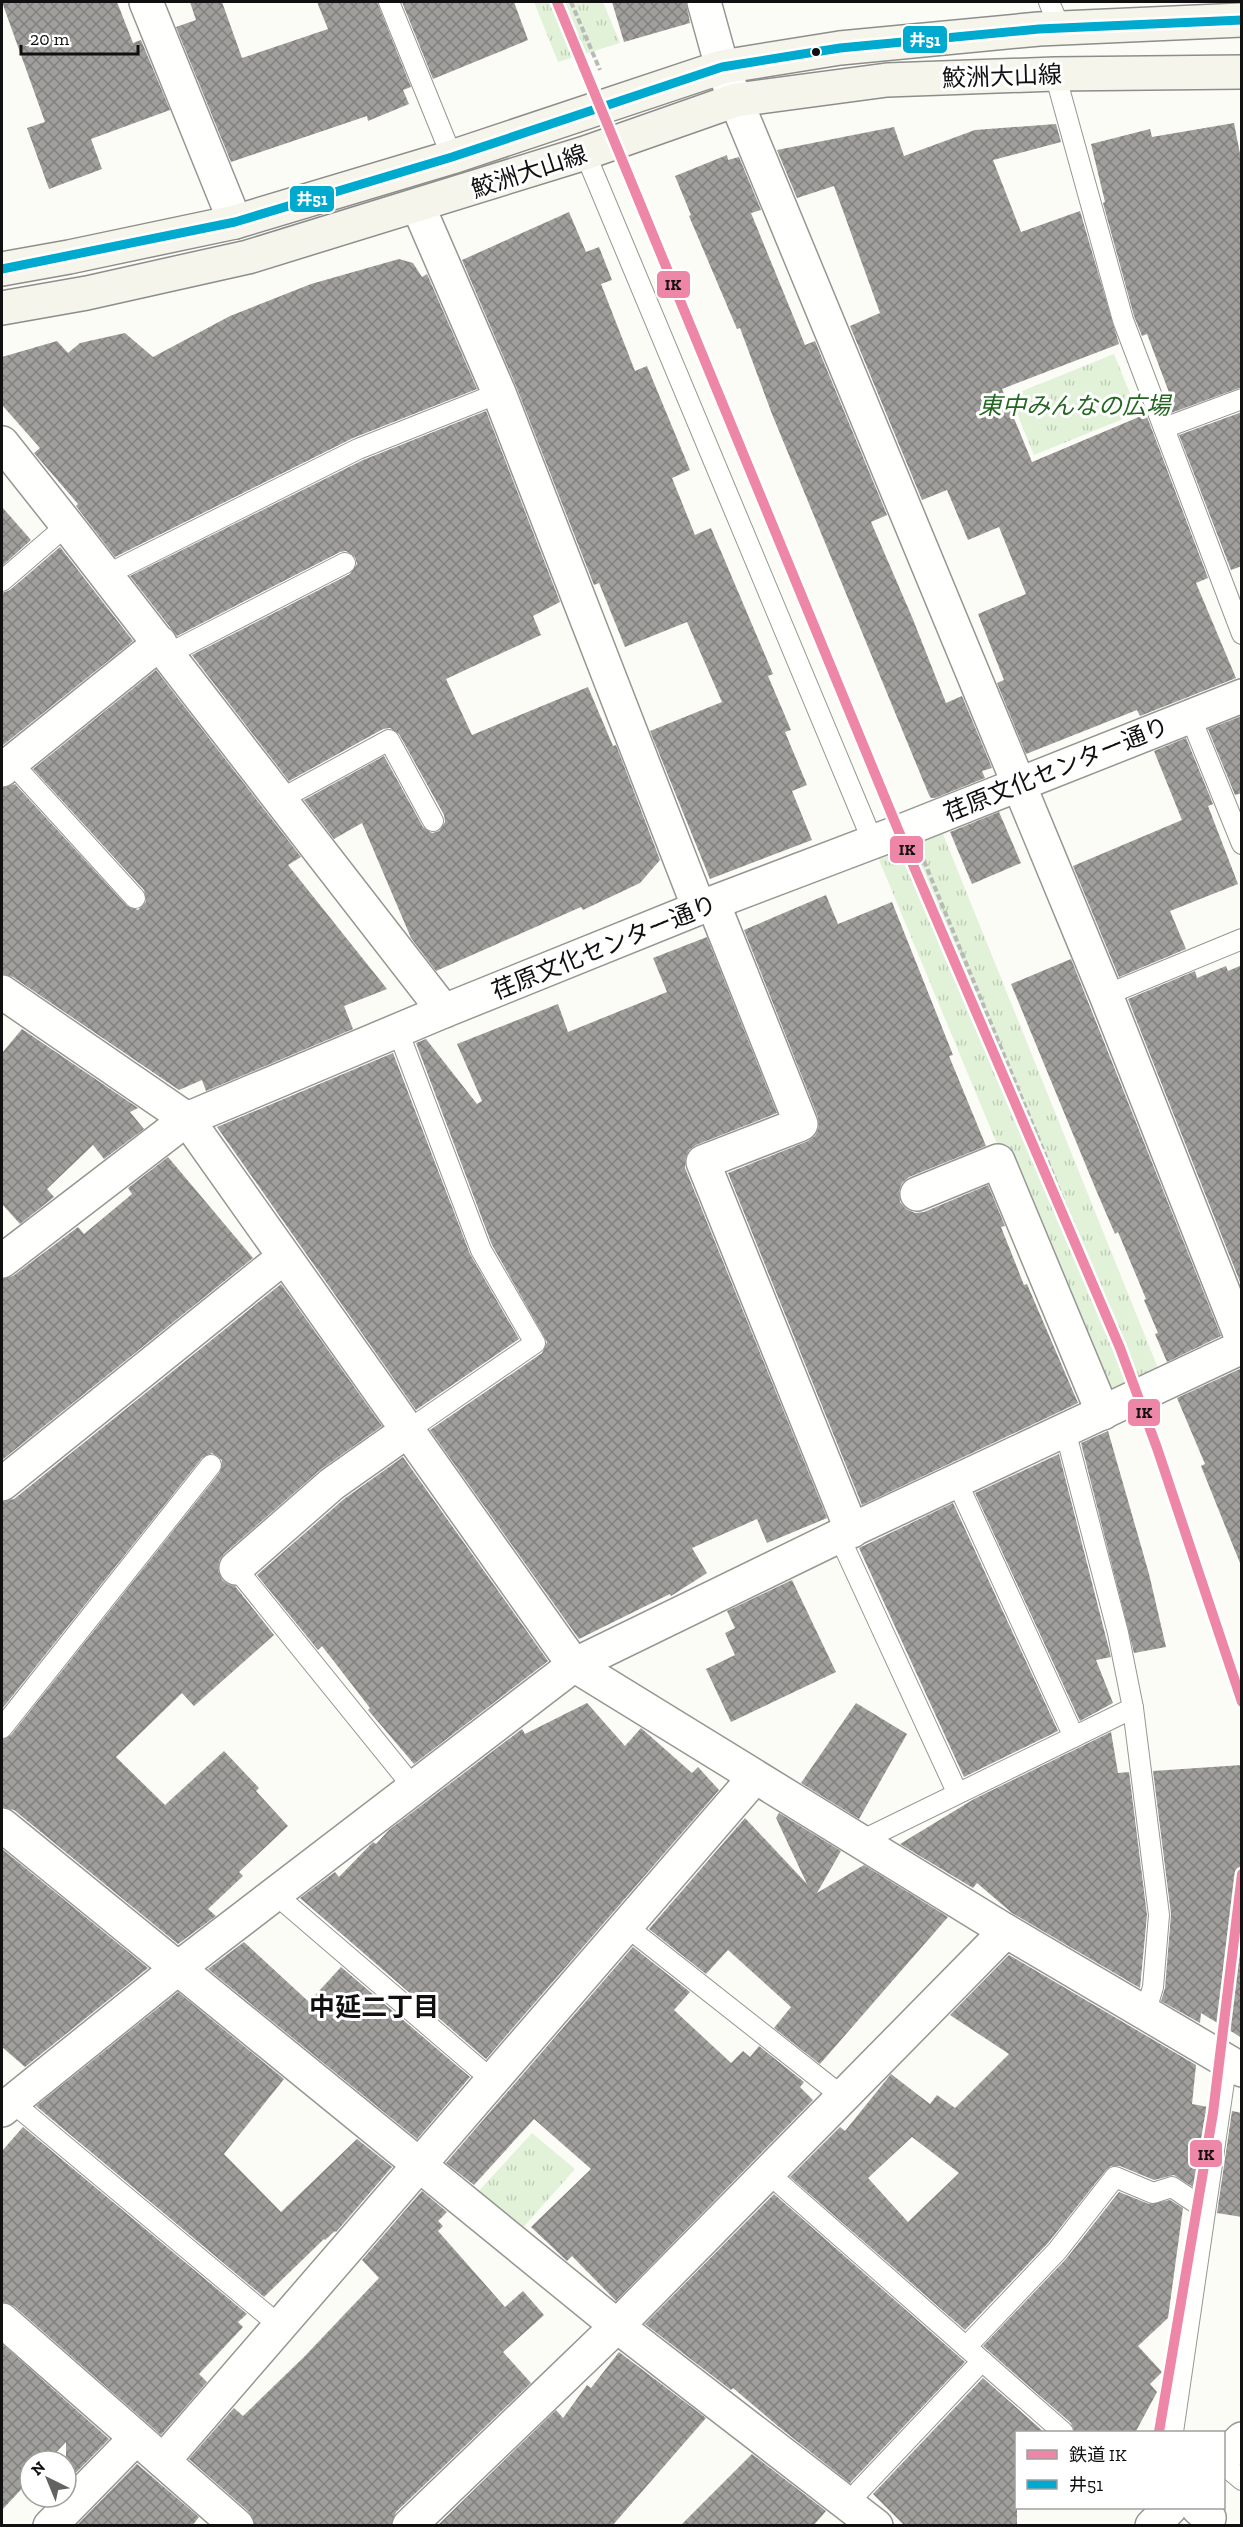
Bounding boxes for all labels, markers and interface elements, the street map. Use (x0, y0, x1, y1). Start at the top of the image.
scale bar (21, 18, 138, 56)
line badge: 井51 (902, 25, 948, 54)
text: 20 m (30, 28, 70, 50)
text: 井51 (910, 31, 941, 50)
unlabelled marker (810, 46, 822, 58)
street label: 鮫洲大山線 (942, 59, 1062, 93)
street label: 鮫洲大山線 (467, 139, 591, 203)
line badge: 井51 (289, 185, 335, 213)
text: 井51 (297, 190, 328, 209)
line badge: IK (656, 270, 691, 299)
text: IK (665, 275, 681, 294)
park label: 東中みんなの広場 (978, 391, 1173, 420)
street label: 荏原文化センター通り (939, 711, 1173, 827)
line badge: IK (889, 835, 924, 864)
text: IK (899, 840, 915, 859)
street label: 荏原文化センター通り (487, 889, 721, 1005)
line badge: IK (1127, 1398, 1161, 1427)
text: IK (1136, 1403, 1152, 1422)
district label: 中延二丁目 (309, 1991, 439, 2023)
line badge: IK (1189, 2139, 1223, 2168)
text: IK (1198, 2145, 1214, 2164)
legend (1015, 2431, 1225, 2509)
text: 鉄道 IK (1069, 2444, 1127, 2466)
north arrow (18, 2449, 78, 2509)
text: N (27, 2457, 49, 2479)
text: 井51 (1069, 2474, 1103, 2496)

